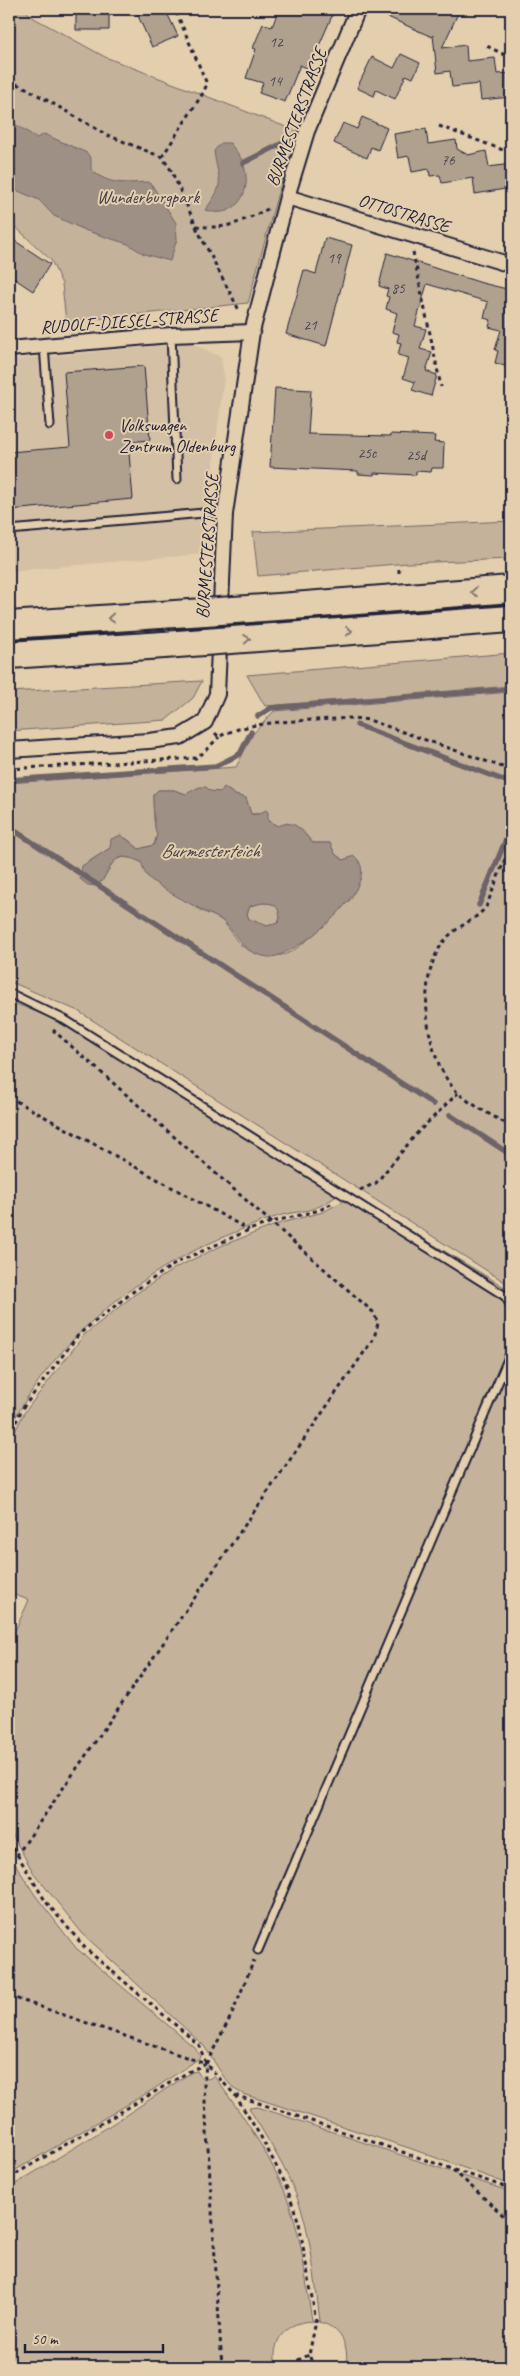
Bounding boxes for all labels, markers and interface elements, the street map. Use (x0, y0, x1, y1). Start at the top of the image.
house number: 12 (269, 33, 284, 52)
street label: BURMESTERSTRASSE (261, 43, 332, 189)
house number: 14 (268, 72, 283, 91)
house number: 76 (441, 151, 456, 170)
park label: Wunderburgpark (97, 186, 201, 208)
street label: OTTOSTRASSE (356, 189, 455, 238)
house number: 19 (327, 249, 342, 268)
house number: 85 (391, 279, 406, 298)
street label: RUDOLF-DIESEL-STRASSE (40, 304, 221, 338)
house number: 21 (303, 316, 318, 335)
place label: Volkswagen Zentrum Oldenburg (119, 414, 237, 457)
marker: Volkswagen Zentrum Oldenburg (103, 429, 115, 441)
house number: 25c (358, 444, 377, 463)
house number: 25d (406, 446, 428, 465)
street label: BURMESTERSTRASSE (191, 471, 223, 619)
one-way arrow (470, 586, 478, 597)
one-way arrow (107, 613, 115, 624)
one-way arrow (345, 626, 353, 637)
one-way arrow (243, 633, 251, 644)
water label: Burmesterteich (161, 839, 261, 863)
scale bar (25, 2321, 162, 2353)
text: 50 m (32, 2330, 59, 2349)

